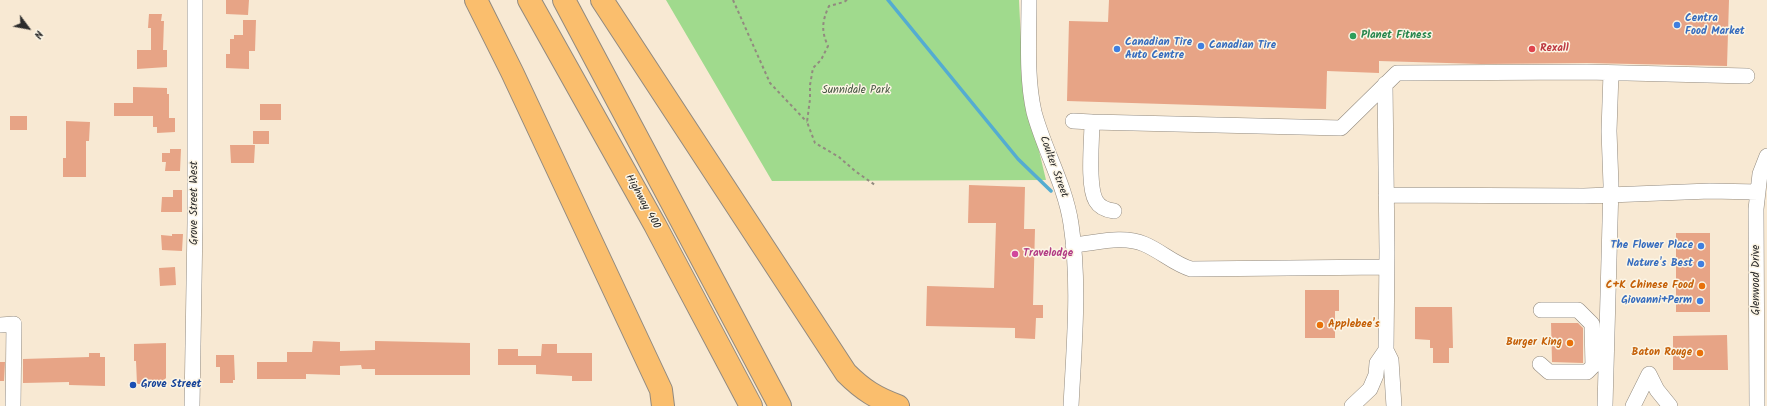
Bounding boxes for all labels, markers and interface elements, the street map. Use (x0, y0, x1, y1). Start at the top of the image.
north arrow (8, 8, 48, 48)
place label: Centra Food Market (1685, 12, 1745, 38)
marker: Centra Food Market (1672, 20, 1682, 30)
text: N (29, 27, 48, 42)
place label: Planet Fitness (1361, 29, 1432, 43)
marker: Planet Fitness (1348, 31, 1358, 41)
place label: Canadian Tire Auto Centre (1125, 36, 1192, 62)
place label: Canadian Tire (1209, 39, 1276, 53)
marker: Canadian Tire (1196, 41, 1206, 51)
place label: Rexall (1540, 42, 1569, 56)
marker: Canadian Tire Auto Centre (1112, 44, 1122, 54)
marker: Rexall (1527, 44, 1537, 54)
park label: Sunnidale Park (822, 84, 890, 98)
street label: Coulter Street (1036, 134, 1070, 200)
street label: Grove Street West (188, 161, 202, 245)
street label: Highway 400 (622, 172, 662, 232)
place label: The Flower Place (1611, 239, 1693, 253)
marker: The Flower Place (1696, 241, 1706, 251)
street label: Glenwood Drive (1750, 245, 1764, 315)
place label: Travelodge (1023, 247, 1073, 261)
marker: Travelodge (1010, 249, 1020, 259)
place label: Nature's Best (1627, 257, 1693, 271)
marker: Nature's Best (1696, 259, 1706, 269)
place label: C+K Chinese Food (1606, 279, 1694, 293)
marker: C+K Chinese Food (1697, 281, 1707, 291)
place label: Giovanni+Perm (1621, 294, 1692, 308)
marker: Giovanni+Perm (1695, 296, 1705, 306)
place label: Applebee's (1328, 318, 1380, 332)
marker: Applebee's (1315, 320, 1325, 330)
place label: Burger King (1506, 336, 1562, 350)
marker: Burger King (1565, 338, 1575, 348)
place label: Baton Rouge (1632, 346, 1692, 360)
marker: Baton Rouge (1695, 348, 1705, 358)
place label: Grove Street (141, 378, 202, 392)
marker: Grove Street (128, 380, 138, 390)

